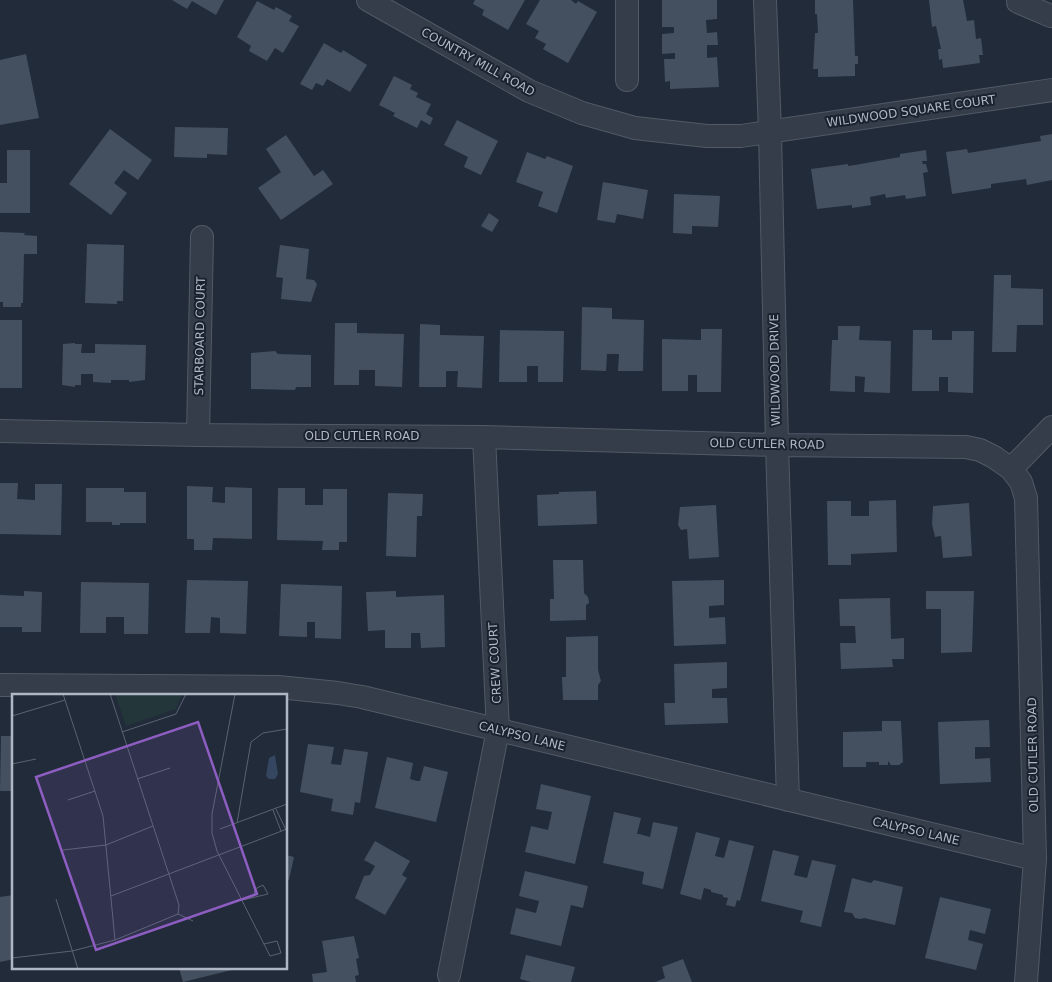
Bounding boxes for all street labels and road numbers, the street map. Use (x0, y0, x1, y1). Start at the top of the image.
street label: COUNTRY MILL ROAD (419, 25, 537, 99)
street label: WILDWOOD SQUARE COURT (826, 92, 997, 130)
street label: STARBOARD COURT (192, 276, 208, 396)
street label: WILDWOOD DRIVE (767, 314, 783, 426)
street label: OLD CUTLER ROAD (304, 429, 420, 443)
street label: OLD CUTLER ROAD (709, 436, 825, 452)
street label: CREW COURT (486, 621, 504, 704)
street label: OLD CUTLER ROAD (1025, 697, 1041, 813)
street label: CALYPSO LANE (477, 718, 567, 754)
street label: CALYPSO LANE (871, 814, 961, 848)

